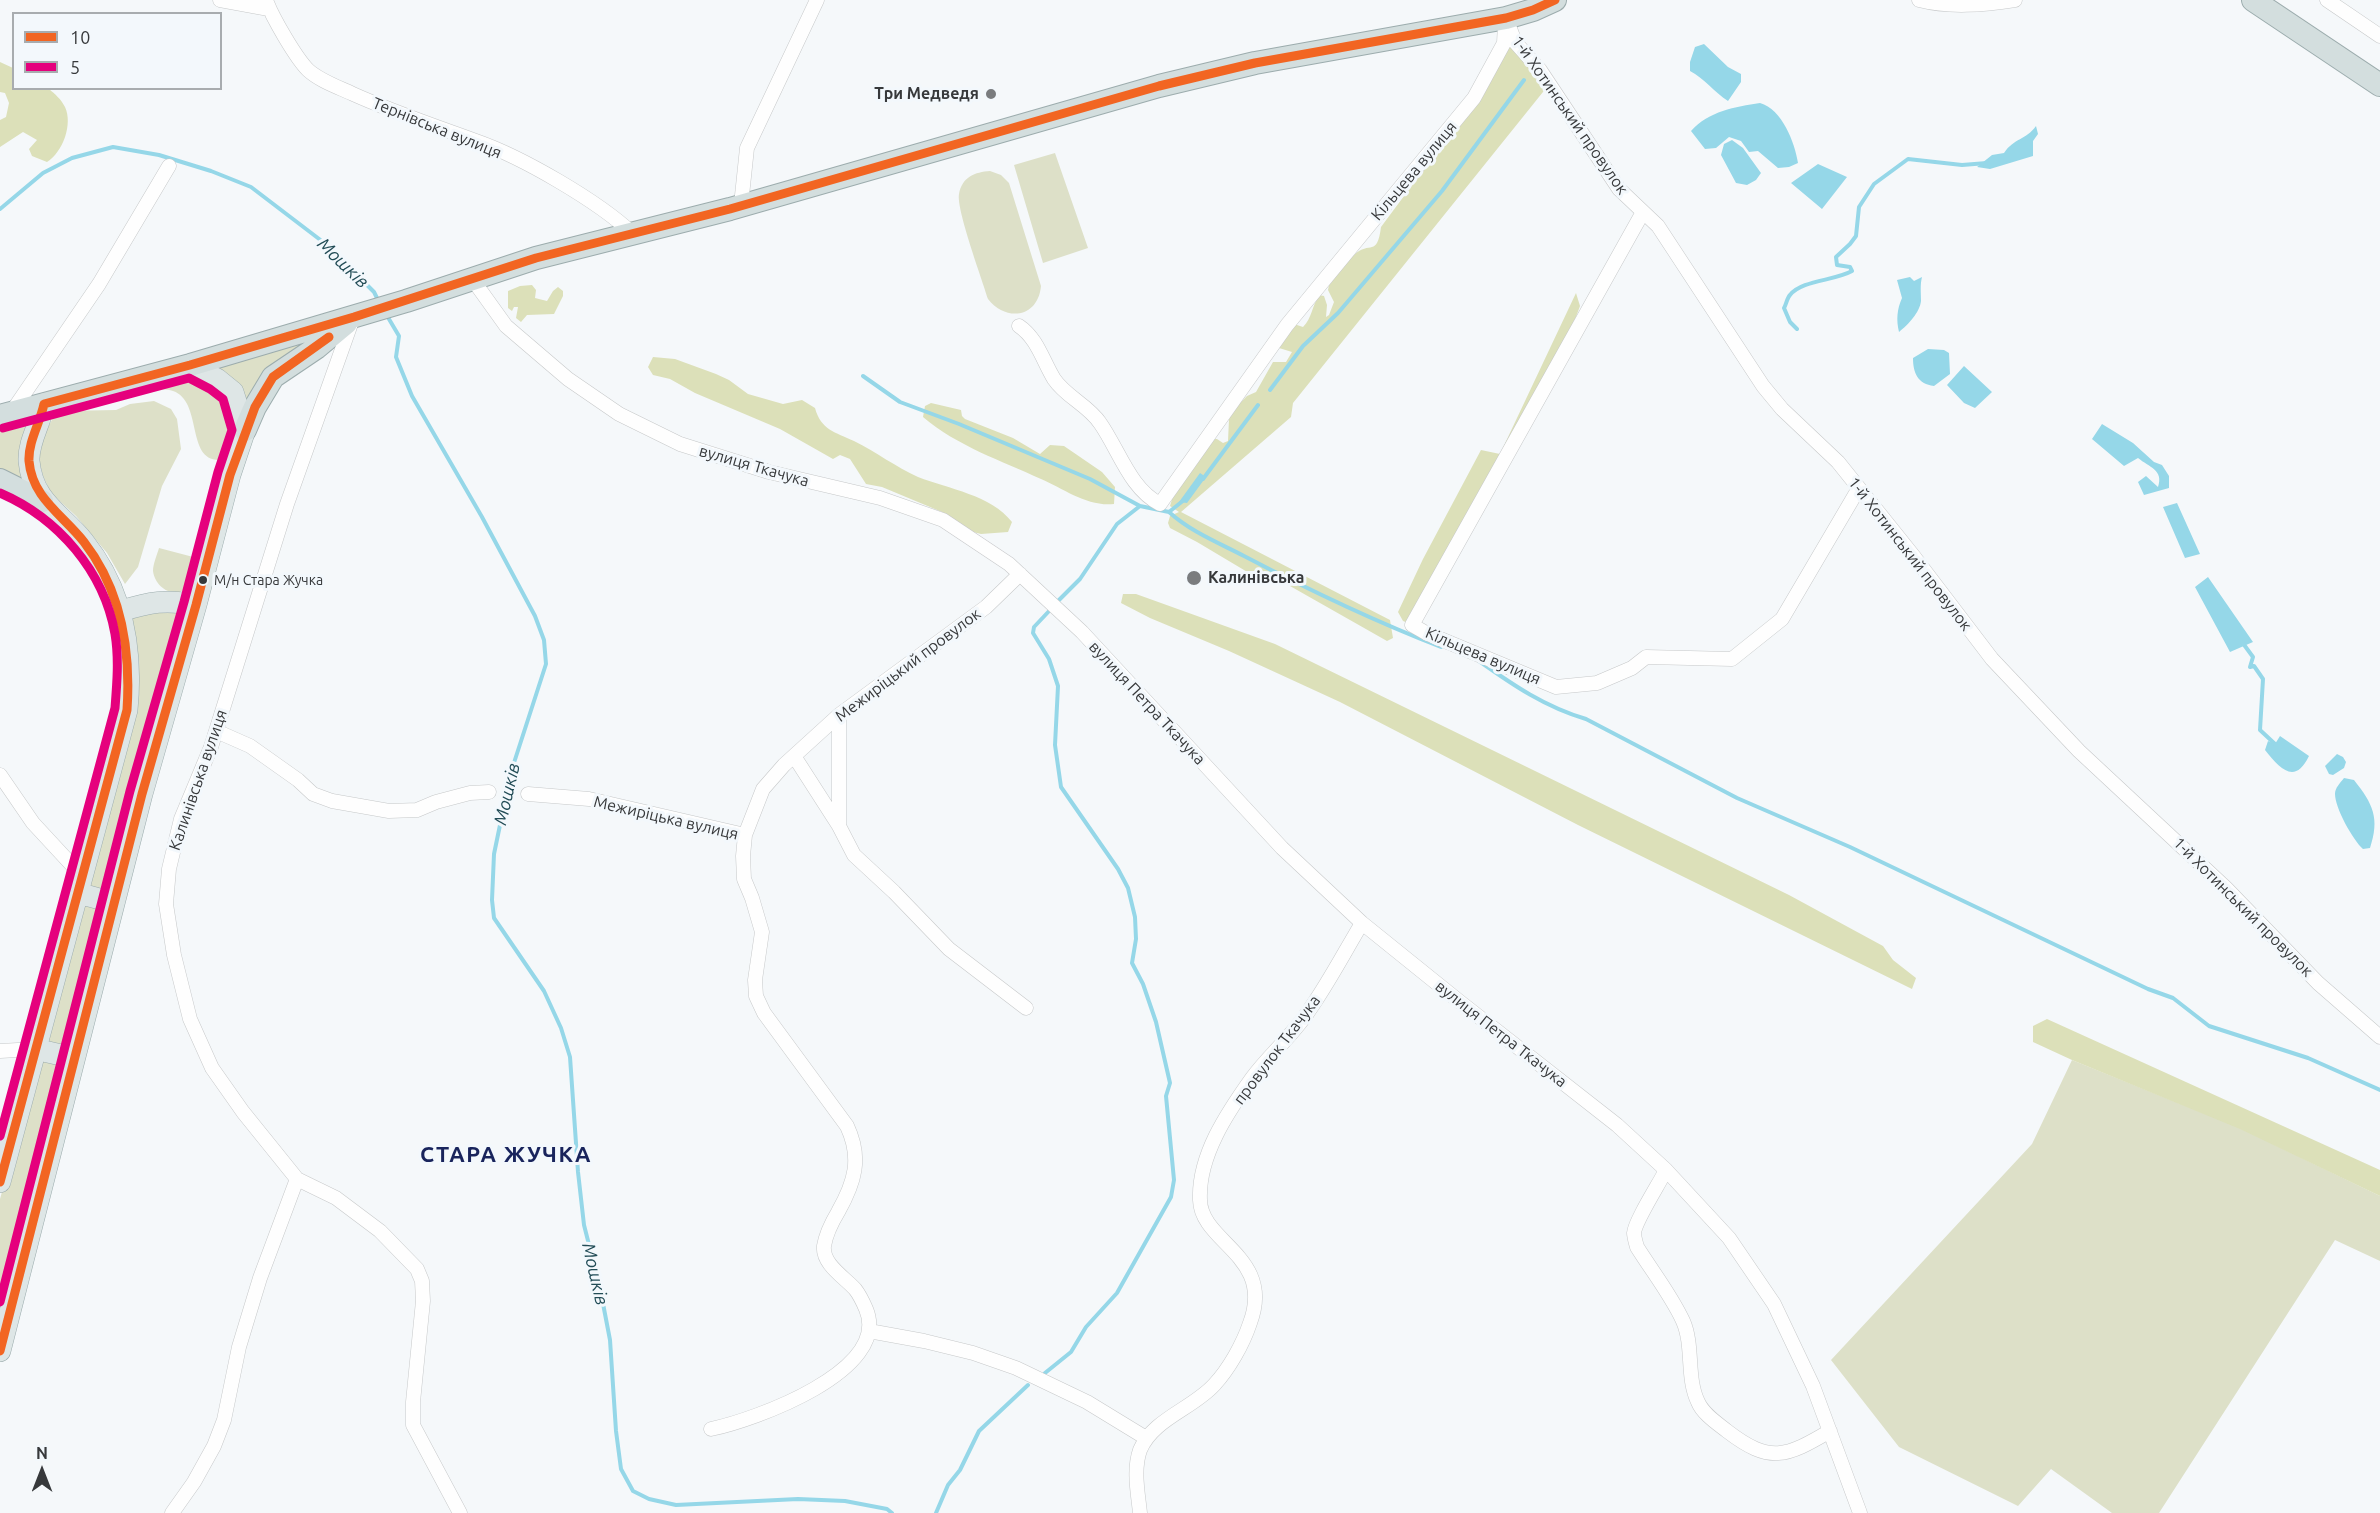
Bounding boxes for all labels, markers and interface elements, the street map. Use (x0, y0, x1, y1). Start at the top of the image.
legend (12, 12, 222, 90)
text: 10 (70, 27, 90, 47)
street label: 1-й Хотинський провулок (1508, 32, 1632, 198)
text: 5 (70, 57, 80, 77)
place label: Три Медведя (874, 84, 979, 104)
marker: Три Медведя (984, 87, 998, 101)
street label: Тернівська вулиця (370, 93, 504, 163)
street label: Кільцева вулиця (1367, 118, 1461, 224)
water label: Мошків (313, 233, 373, 293)
street label: вулиця Ткачука (697, 441, 811, 491)
street label: 1-й Хотинський провулок (1844, 473, 1976, 635)
place label: Калинівська (1208, 568, 1305, 588)
marker: Калинівська (1185, 569, 1203, 587)
place label: М/н Стара Жучка (214, 572, 323, 588)
marker: М/н Стара Жучка (197, 574, 209, 586)
street label: Межиріцький провулок (832, 604, 984, 726)
street label: Кільцева вулиця (1423, 623, 1543, 689)
street label: вулиця Петра Ткачука (1085, 637, 1209, 769)
street label: Калинівська вулиця (165, 707, 231, 853)
water label: Мошків (489, 761, 525, 827)
street label: Межиріцька вулиця (592, 792, 740, 844)
street label: 1-й Хотинський провулок (2169, 833, 2317, 981)
street label: вулиця Петра Ткачука (1431, 977, 1571, 1091)
street label: провулок Ткачука (1230, 992, 1324, 1108)
district label: СТАРА ЖУЧКА (420, 1142, 592, 1168)
water label: Мошків (577, 1241, 613, 1307)
north arrow (12, 1441, 72, 1501)
text: N (36, 1444, 48, 1462)

